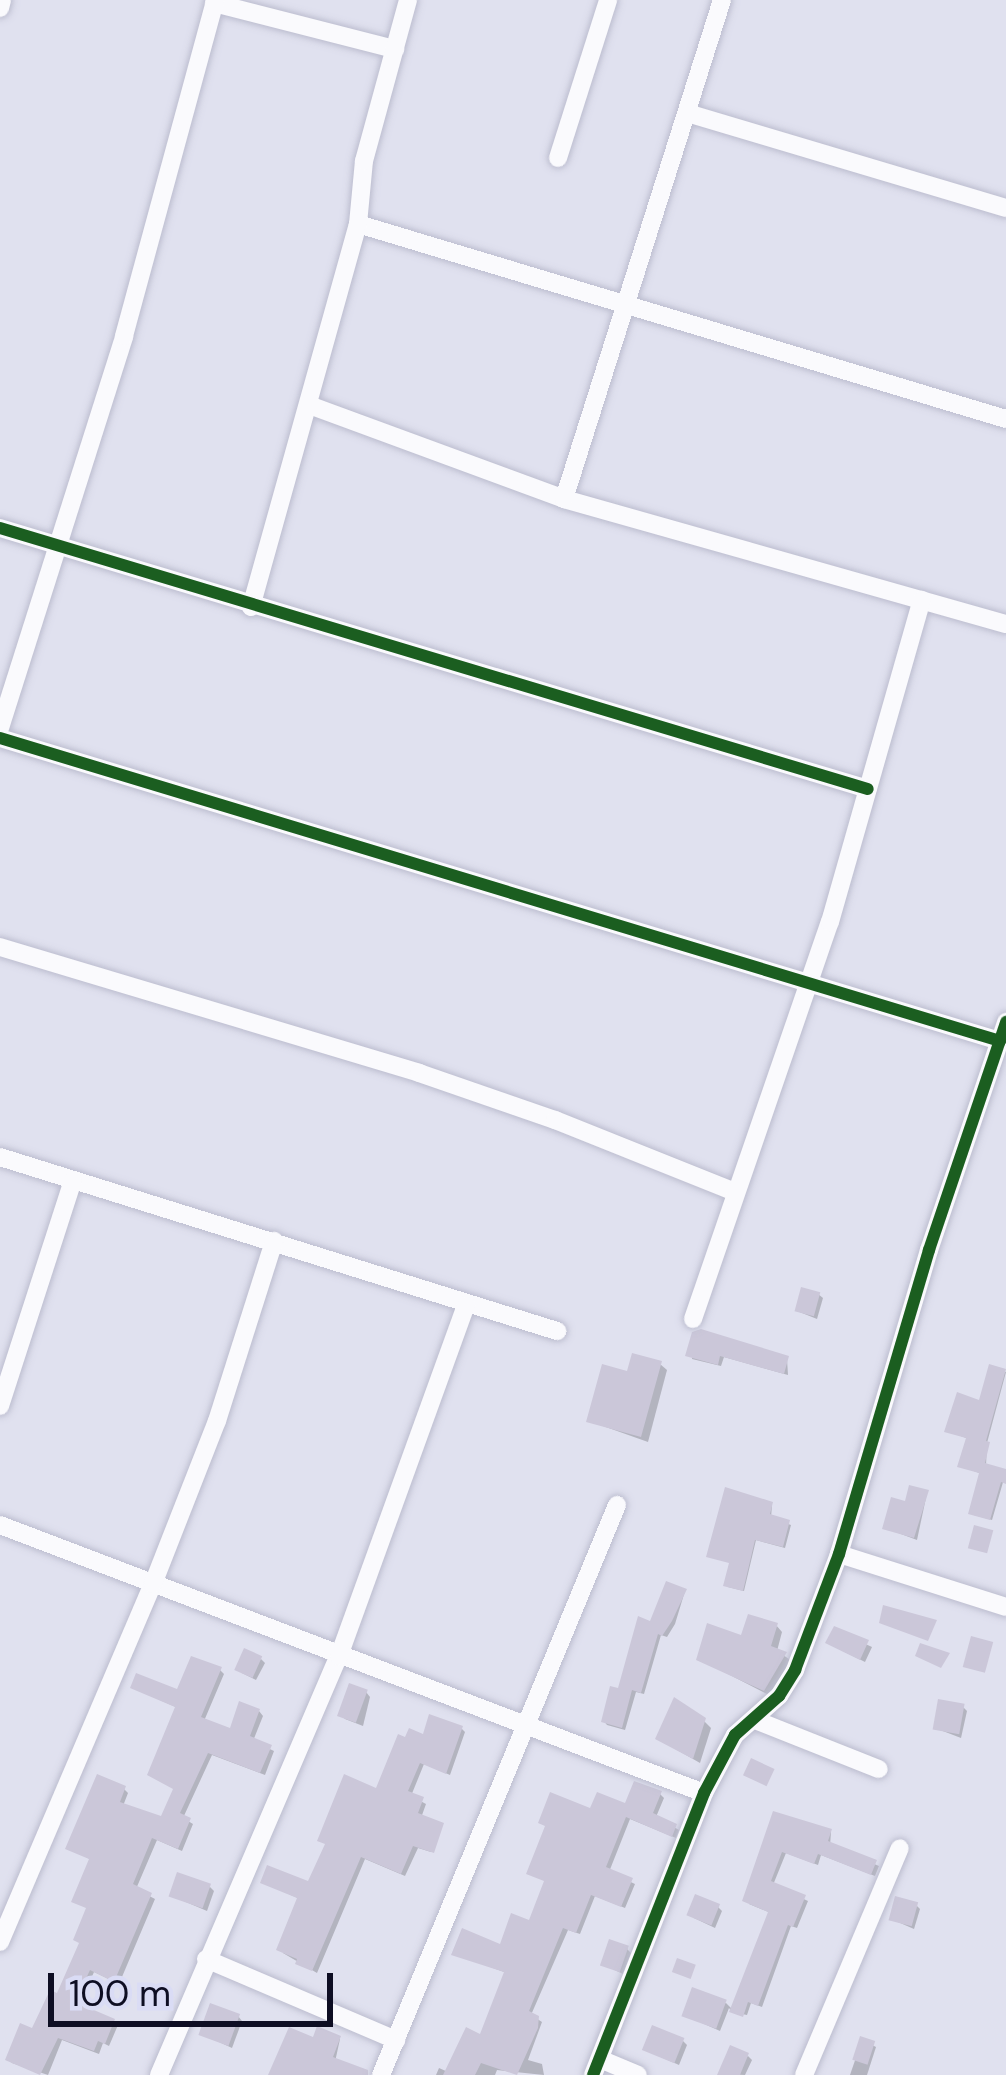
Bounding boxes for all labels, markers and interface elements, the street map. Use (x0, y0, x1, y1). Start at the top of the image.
scale bar (54, 1949, 339, 2023)
text: 100 m (69, 1970, 171, 2017)

